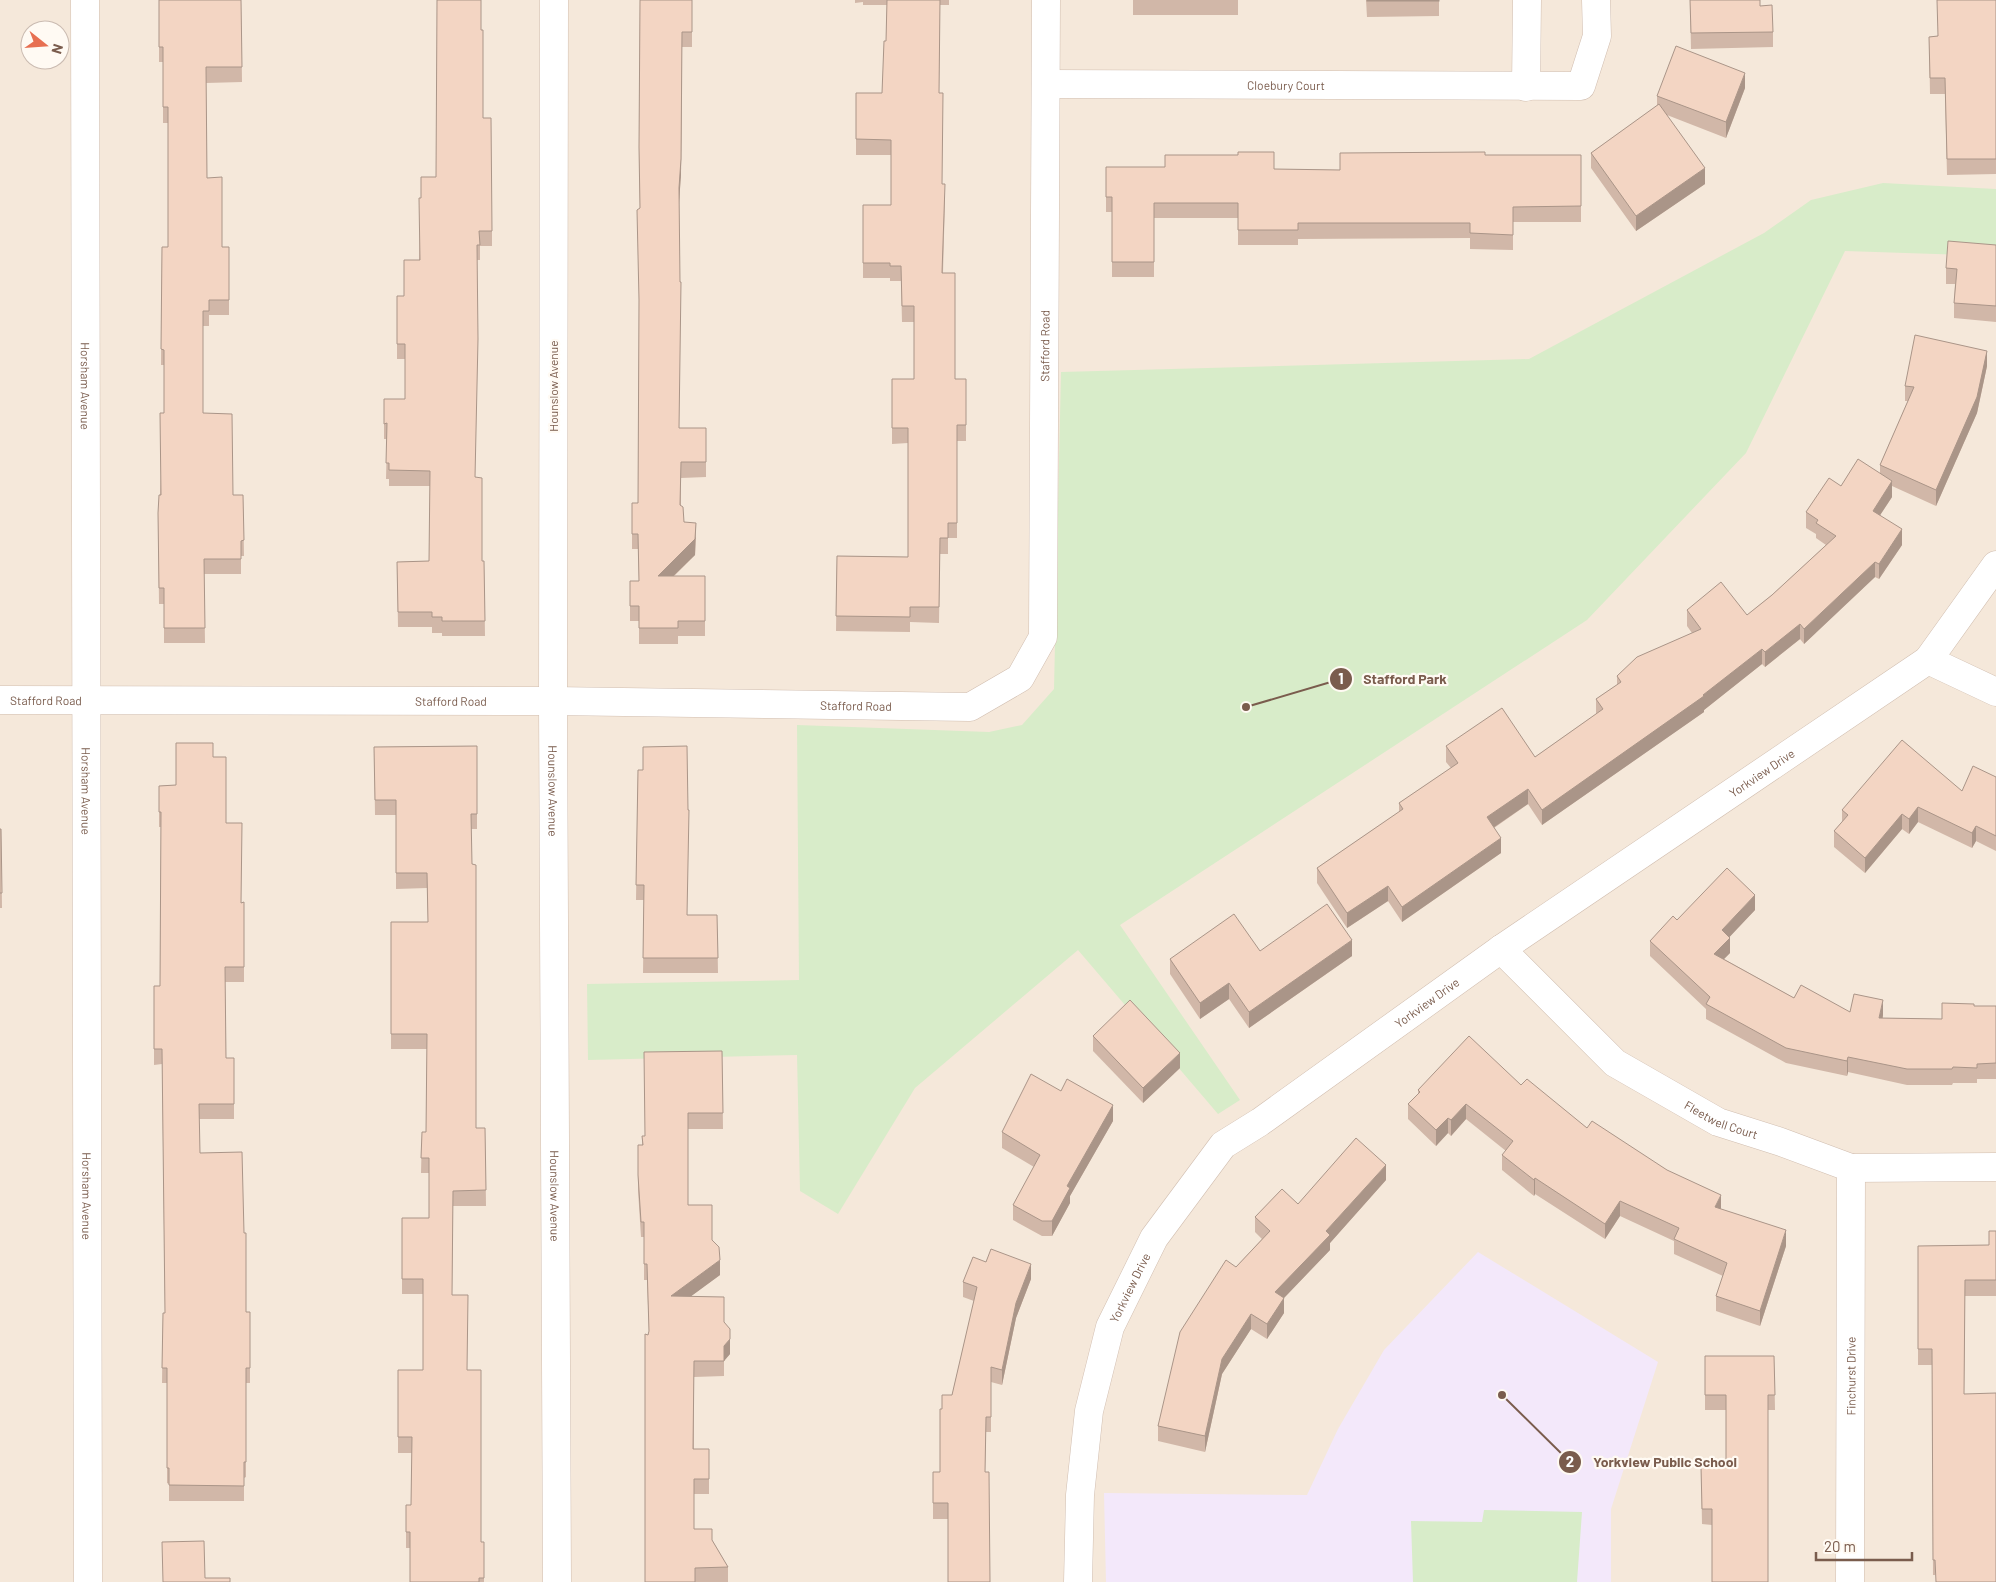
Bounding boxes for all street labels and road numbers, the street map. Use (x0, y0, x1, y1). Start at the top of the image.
street label: Cloebury Court (1247, 78, 1325, 92)
street label: Stafford Road (1037, 310, 1052, 382)
street label: Hounslow Avenue (546, 340, 560, 432)
street label: Horsham Avenue (79, 342, 93, 430)
street label: Stafford Road (10, 693, 82, 707)
street label: Stafford Road (415, 694, 487, 708)
street label: Stafford Road (820, 698, 892, 713)
street label: Hounslow Avenue (546, 745, 561, 837)
street label: Yorkview Drive (1726, 746, 1797, 800)
street label: Horsham Avenue (79, 747, 94, 835)
street label: Yorkview Drive (1392, 975, 1462, 1030)
street label: Fleetwell Court (1682, 1097, 1760, 1141)
street label: Hounslow Avenue (548, 1150, 562, 1242)
street label: Horsham Avenue (80, 1152, 94, 1240)
street label: Yorkview Drive (1106, 1251, 1153, 1325)
street label: Finchurst Drive (1843, 1336, 1858, 1416)

